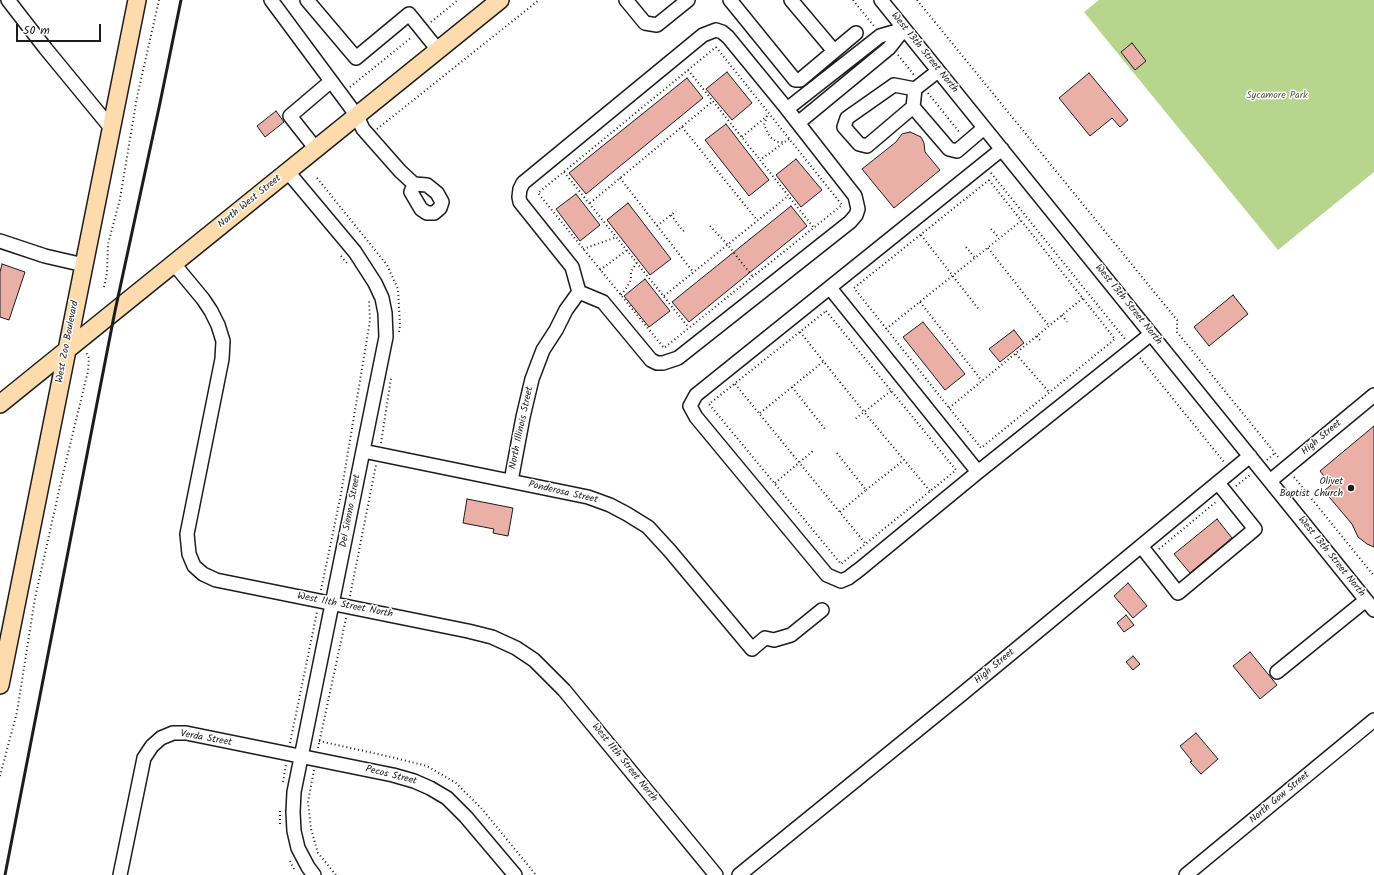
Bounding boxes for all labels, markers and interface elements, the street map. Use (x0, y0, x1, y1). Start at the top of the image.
street label: West 13th Street North (888, 10, 960, 96)
scale bar (18, 16, 103, 42)
text: 50 m (23, 21, 50, 40)
park label: Sycamore Park (1246, 90, 1308, 102)
street label: North West Street (216, 173, 284, 231)
street label: West 13th Street North (1092, 262, 1164, 348)
street label: West Zoo Boulevard (54, 300, 82, 384)
street label: North Illinois Street (507, 386, 537, 470)
street label: High Street (1300, 418, 1344, 458)
street label: Del Sienno Street (338, 473, 364, 549)
place label: Olivet Baptist Church (1279, 476, 1343, 500)
street label: Ponderosa Street (527, 479, 599, 507)
marker: Olivet Baptist Church (1346, 483, 1356, 493)
street label: West 13th Street North (1295, 514, 1367, 600)
street label: West 11th Street North (296, 591, 394, 621)
street label: High Street (973, 647, 1017, 687)
street label: West 11th Street North (589, 721, 659, 805)
street label: Verda Street (179, 729, 233, 749)
street label: Pecos Street (364, 764, 418, 788)
street label: North Gow Street (1248, 769, 1312, 827)

